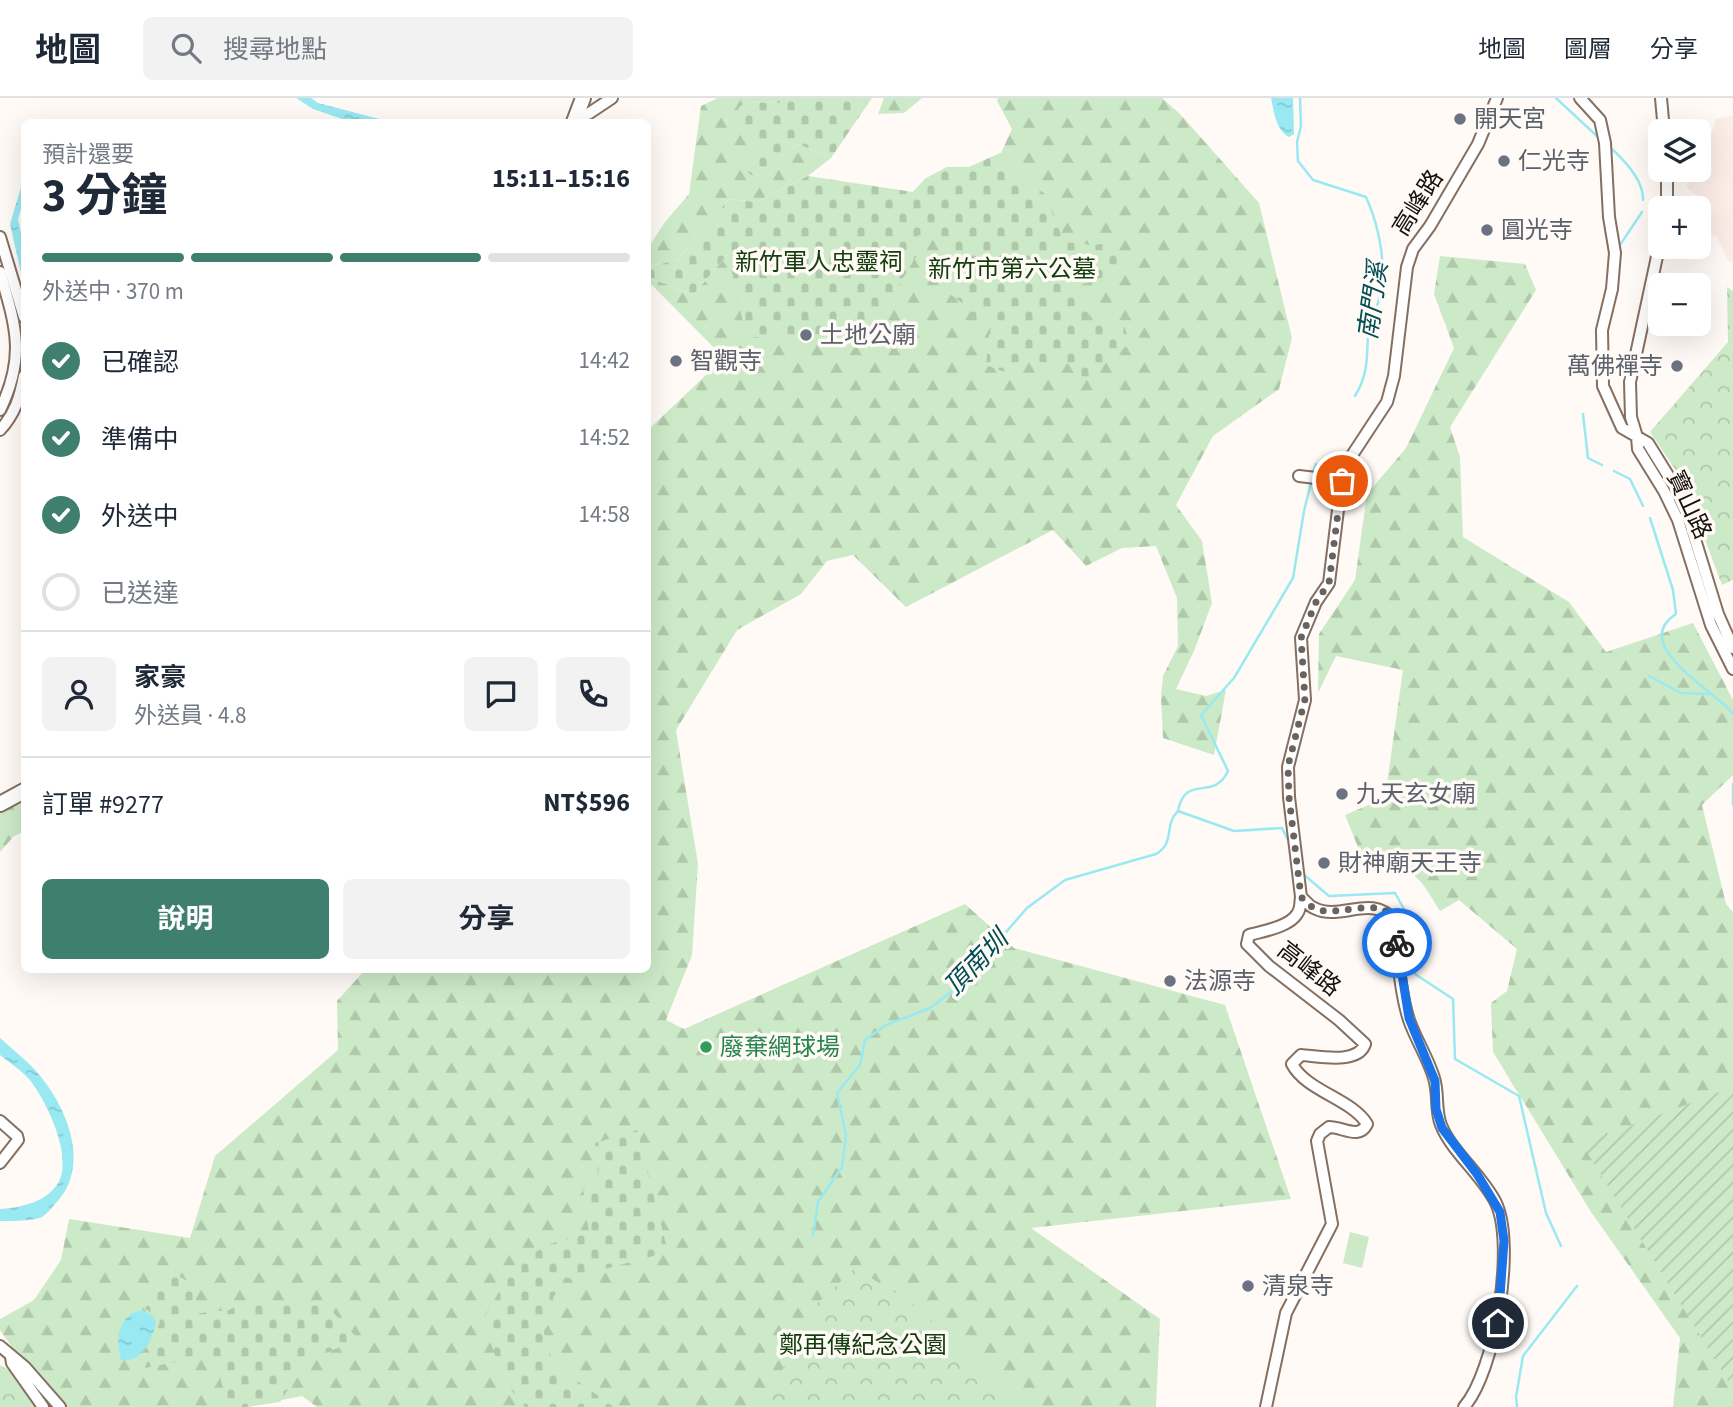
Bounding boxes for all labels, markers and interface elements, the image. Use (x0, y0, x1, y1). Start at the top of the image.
search box (143, 17, 633, 80)
text: 地圖 (35, 27, 101, 74)
icon: search (167, 29, 205, 67)
text: 搜尋地點 (223, 31, 327, 68)
text: 地圖 (1478, 32, 1526, 67)
text: 圖層 (1564, 32, 1612, 67)
text: 分享 (1650, 32, 1698, 67)
place label: 開天宮 (1474, 102, 1546, 137)
marker: 開天宮 (1452, 111, 1468, 127)
map controls (1648, 119, 1711, 336)
button: layers (1648, 119, 1711, 182)
text: 預計還要 (42, 138, 134, 171)
place label: 仁光寺 (1518, 144, 1590, 179)
marker: 仁光寺 (1496, 153, 1512, 169)
text: 15:11–15:16 (492, 160, 630, 197)
street label: 高峰路 (1384, 163, 1452, 243)
text: 3 分鐘 (42, 164, 168, 229)
button: + (1648, 196, 1711, 259)
place label: 圓光寺 (1501, 213, 1573, 248)
marker: 圓光寺 (1479, 222, 1495, 238)
park label: 新竹軍人忠靈祠 (735, 245, 903, 280)
park label: 新竹市第六公墓 (928, 252, 1096, 287)
water label: 南門溪 (1349, 256, 1397, 342)
button: − (1648, 273, 1711, 336)
text: 外送中 · 370 m (42, 275, 184, 308)
place label: 土地公廟 (820, 318, 916, 353)
marker: 土地公廟 (798, 327, 814, 343)
icon: check (42, 342, 80, 380)
text: 已確認 (101, 344, 179, 381)
text: 14:42 (579, 344, 630, 377)
place label: 智觀寺 (690, 344, 762, 379)
place label: 萬佛禪寺 (1567, 349, 1663, 384)
marker: 智觀寺 (668, 353, 684, 369)
marker: 萬佛禪寺 (1669, 358, 1685, 374)
icon: check (42, 419, 80, 457)
text: 準備中 (101, 421, 179, 458)
text: 14:52 (579, 421, 630, 454)
pin (1312, 451, 1372, 511)
icon: bag (1323, 462, 1361, 500)
street label: 寶山路 (1658, 465, 1720, 545)
icon: check (42, 496, 80, 534)
text: 外送中 (101, 498, 179, 535)
text: 14:58 (579, 498, 630, 531)
text: 已送達 (101, 575, 179, 612)
button: person (42, 657, 116, 731)
button: chat (464, 657, 538, 731)
button: phone (556, 657, 630, 731)
text: 家豪 (134, 659, 186, 696)
text: 外送員 · 4.8 (134, 699, 247, 732)
place label: 九天玄女廟 (1356, 777, 1476, 812)
text: NT$596 (543, 784, 630, 821)
text: 訂單 #9277 (42, 786, 164, 823)
marker: 九天玄女廟 (1334, 786, 1350, 802)
place label: 財神廟天王寺 (1338, 846, 1482, 881)
marker: 財神廟天王寺 (1316, 855, 1332, 871)
button: 說明 (42, 879, 329, 959)
button: 分享 (343, 879, 630, 959)
courier (1362, 908, 1432, 978)
water label: 頂南圳 (936, 919, 1019, 1004)
icon: bike (1378, 924, 1416, 962)
street label: 高峰路 (1270, 933, 1348, 1005)
place label: 法源寺 (1184, 964, 1256, 999)
marker: 法源寺 (1162, 973, 1178, 989)
place label: 廢棄網球場 (720, 1030, 840, 1065)
marker: 廢棄網球場 (698, 1039, 714, 1055)
place label: 清泉寺 (1262, 1269, 1334, 1304)
marker: 清泉寺 (1240, 1278, 1256, 1294)
pin (1468, 1293, 1528, 1353)
icon: home (1479, 1304, 1517, 1342)
park label: 鄭再傳紀念公園 (779, 1328, 947, 1363)

